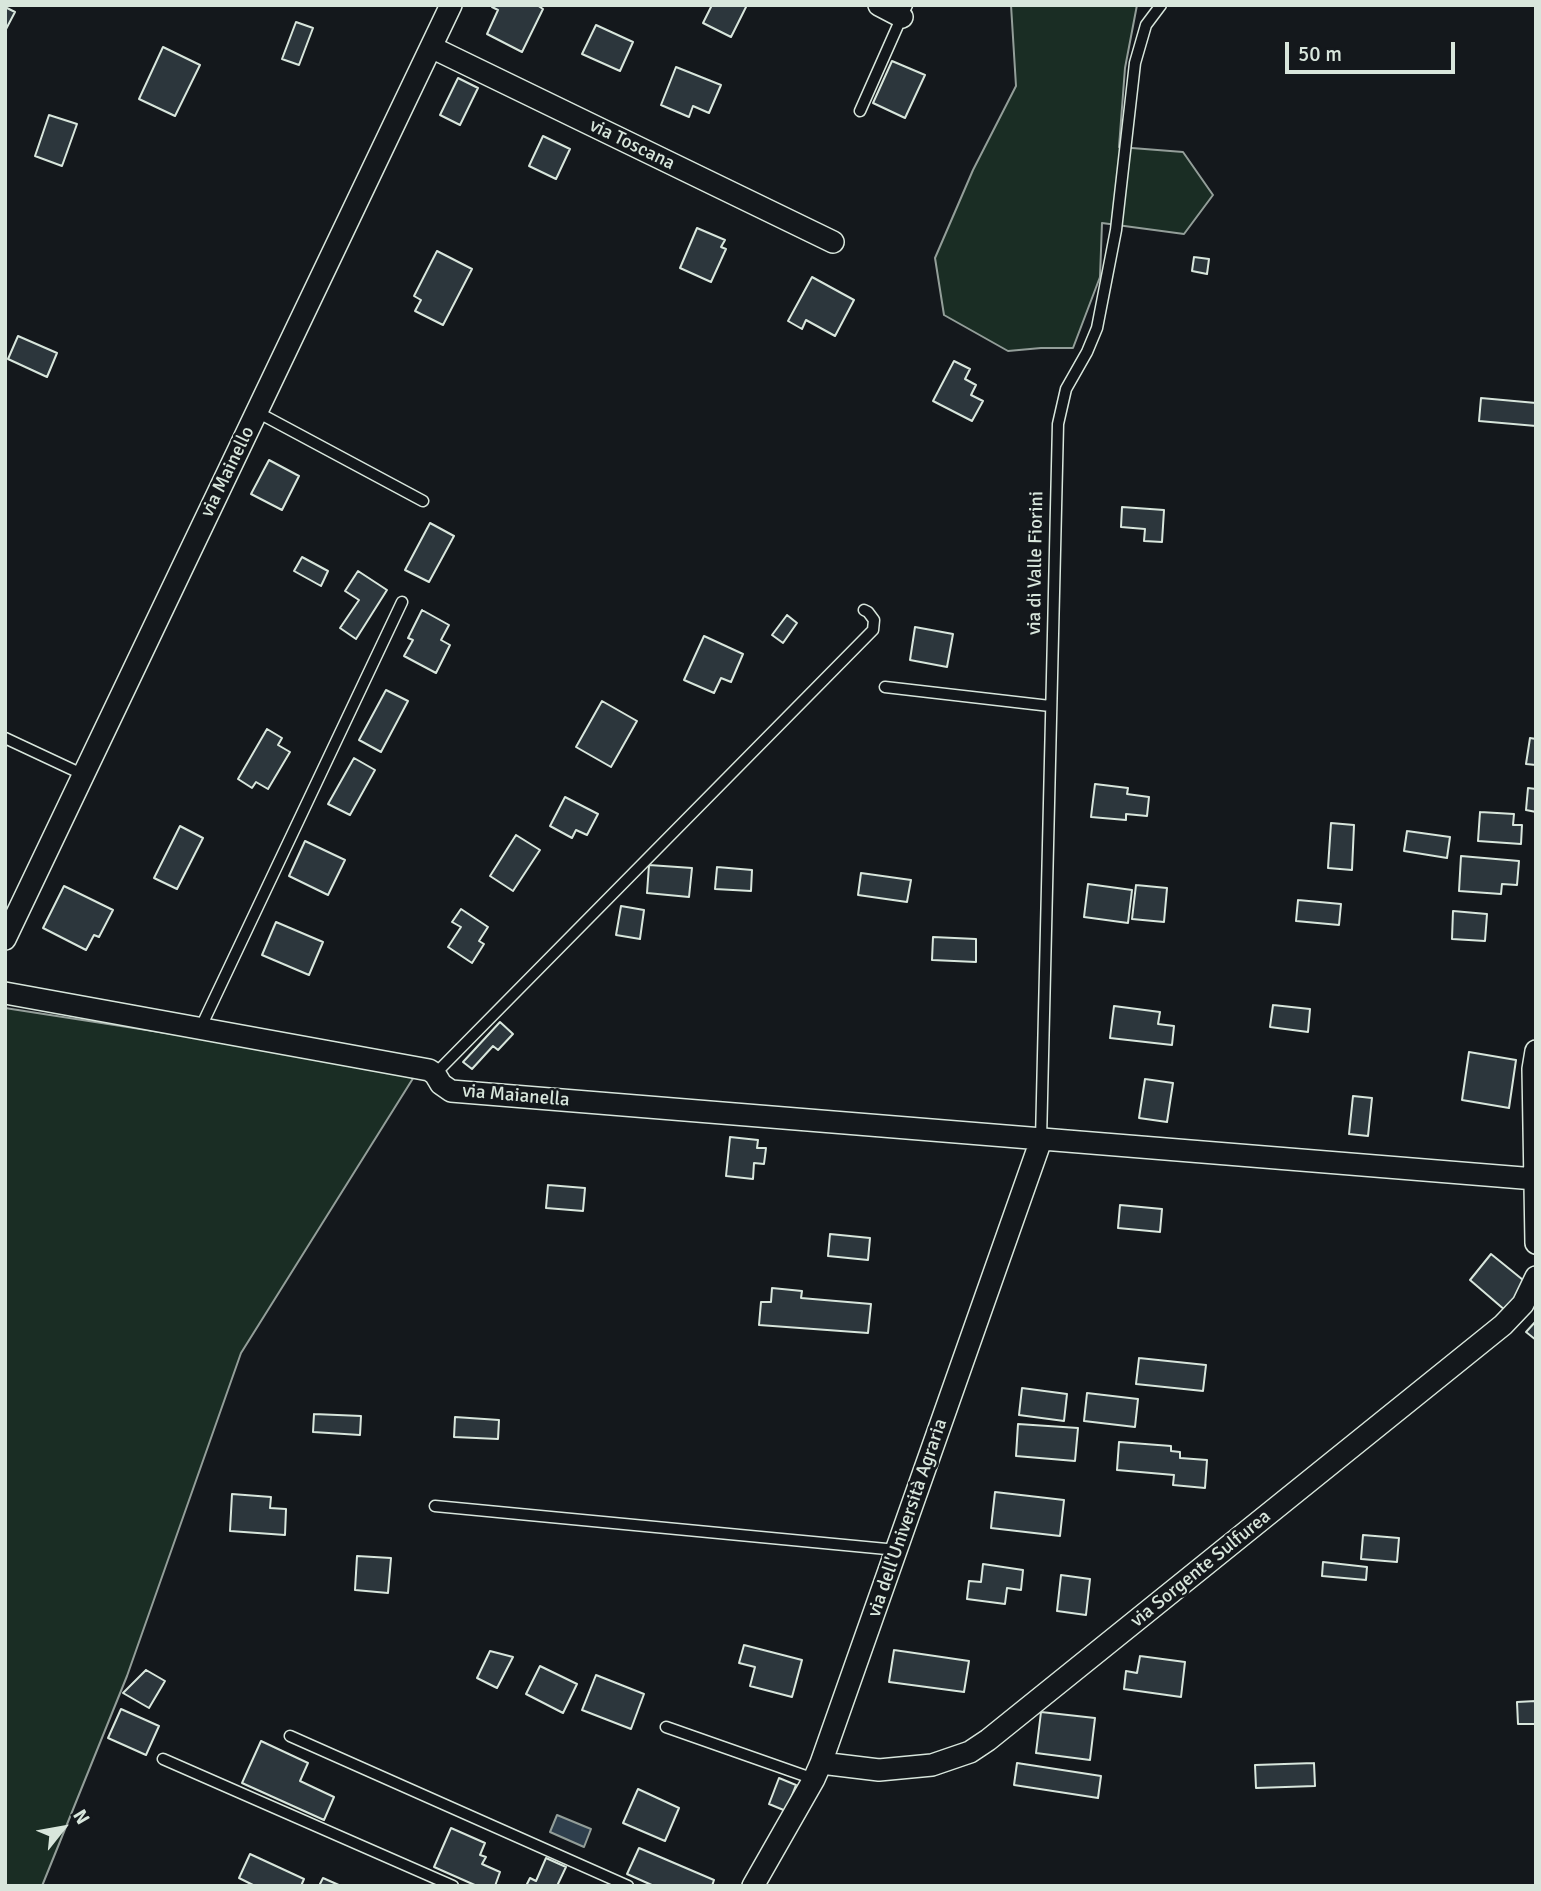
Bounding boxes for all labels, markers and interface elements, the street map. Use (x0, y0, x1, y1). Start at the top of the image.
scale bar (1289, 28, 1459, 72)
text: 50 m (1298, 41, 1342, 67)
street label: via Toscana (586, 115, 678, 175)
street label: via Mainello (196, 423, 260, 521)
street label: via di Valle Fiorini (1023, 491, 1049, 635)
street label: via Maianella (461, 1080, 571, 1112)
street label: via dell'Università Agraria (863, 1416, 953, 1620)
street label: via Sorgente Sulfurea (1126, 1506, 1276, 1632)
north arrow (28, 1793, 98, 1863)
text: N (67, 1805, 95, 1829)

